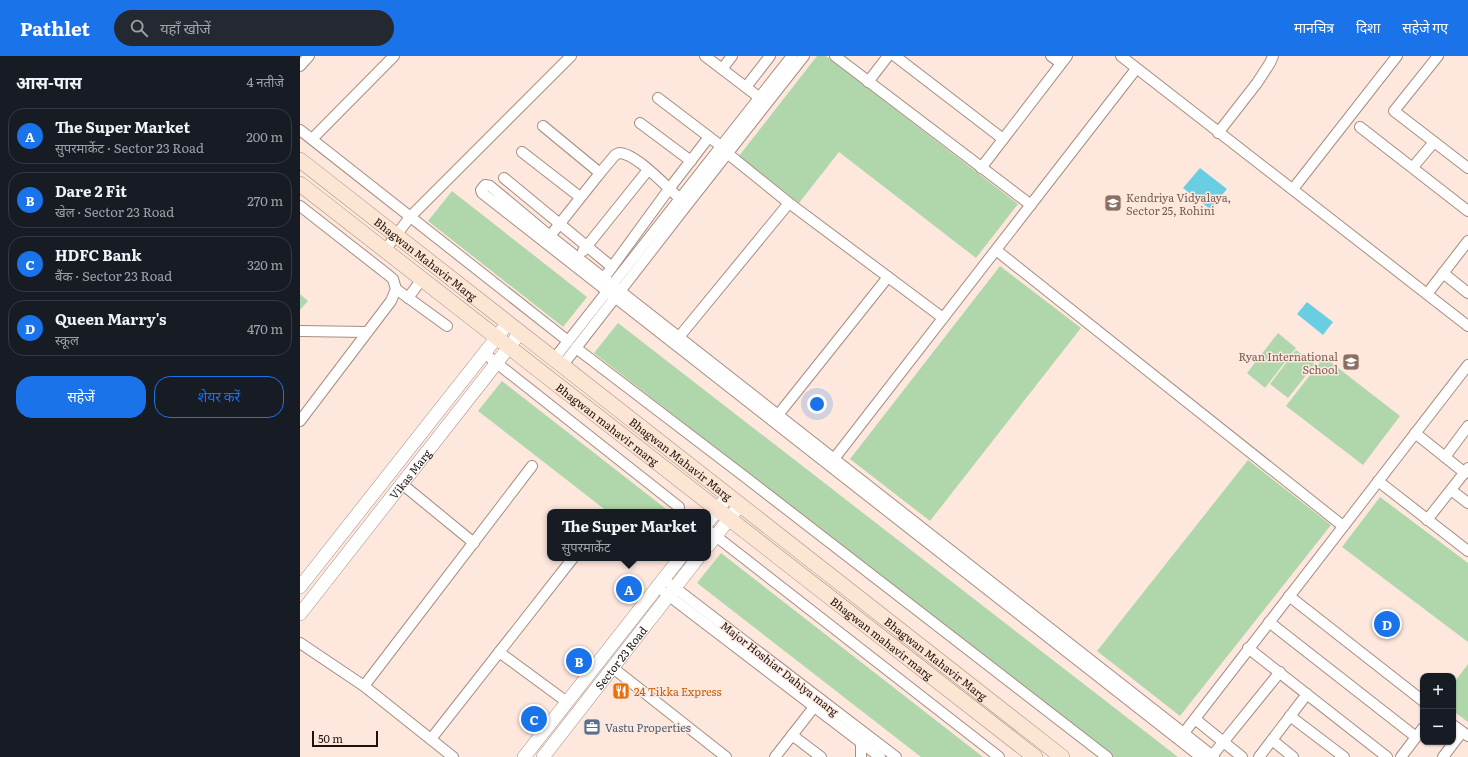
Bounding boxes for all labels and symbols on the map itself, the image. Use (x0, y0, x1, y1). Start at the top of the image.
place label: Kendriya Vidyalaya, Sector 25, Rohini (1126, 189, 1231, 218)
school or university icon: Kendriya Vidyalaya, Sector 25, Rohini (1103, 193, 1123, 213)
street label: Bhagwan Mahavir Marg (371, 213, 481, 305)
place label: Ryan International School (1239, 348, 1338, 377)
school or university icon: Ryan International School (1341, 352, 1361, 372)
street label: Bhagwan mahavir marg (553, 379, 663, 469)
your location (807, 394, 827, 414)
street label: Bhagwan Mahavir Marg (626, 413, 736, 504)
street label: Vikas Marg (385, 445, 435, 502)
pin: A (616, 574, 642, 604)
street label: Bhagwan mahavir marg (827, 593, 937, 683)
pin: D (1374, 609, 1400, 639)
street label: Bhagwan Mahavir Marg (881, 613, 991, 704)
street label: Major Hoshiar Dahiya marg (718, 617, 843, 720)
street label: Sector 23 Road (591, 622, 650, 693)
pin: B (566, 646, 592, 676)
restaurant icon: 24 Tikka Express (611, 681, 631, 701)
place label: 24 Tikka Express (634, 683, 722, 699)
pin: C (521, 704, 547, 734)
office icon: Vastu Properties (582, 717, 602, 737)
place label: Vastu Properties (605, 719, 691, 735)
scale bar (312, 729, 378, 748)

